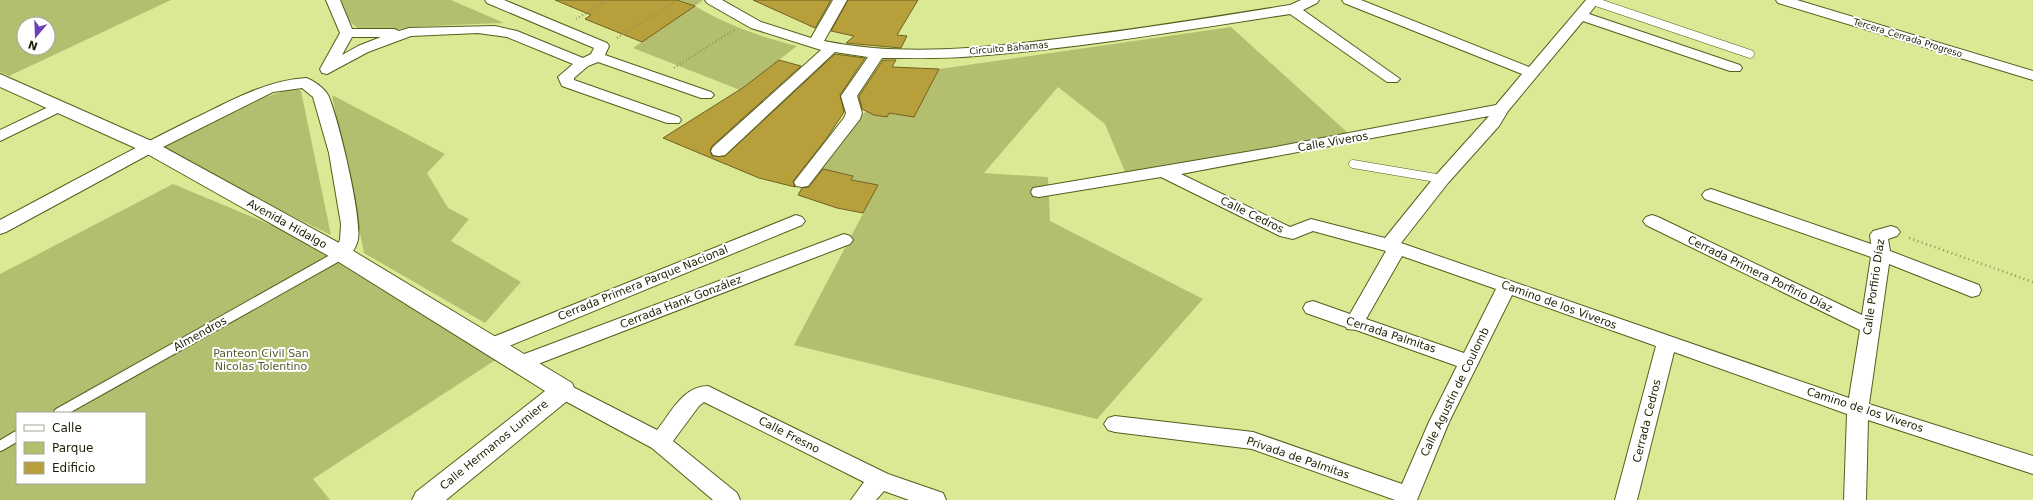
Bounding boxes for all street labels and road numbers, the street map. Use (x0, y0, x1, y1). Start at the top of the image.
street label: Tercera Cerrada Progreso (1851, 16, 1964, 60)
street label: Circuito Bahamas (969, 40, 1049, 56)
street label: Calle Viveros (1297, 129, 1369, 155)
street label: Calle Cedros (1218, 194, 1286, 236)
street label: Avenida Hidalgo (245, 197, 329, 251)
street label: Cerrada Primera Porfirio Díaz (1685, 233, 1835, 315)
street label: Calle Porfirio Díaz (1861, 238, 1887, 336)
street label: Cerrada Primera Parque Nacional (556, 243, 730, 323)
street label: Cerrada Hank González (618, 273, 744, 331)
street label: Camino de los Viveros (1499, 278, 1619, 332)
street label: Almendros (171, 314, 229, 354)
street label: Cerrada Palmitas (1344, 314, 1438, 356)
street label: Calle Agustín de Coulomb (1418, 325, 1492, 459)
street label: Cerrada Cedros (1630, 378, 1664, 464)
street label: Camino de los Viveros (1805, 385, 1925, 435)
street label: Calle Hermanos Lumiere (437, 397, 551, 493)
street label: Calle Fresno (756, 414, 822, 456)
street label: Privada de Palmitas (1245, 434, 1352, 482)

